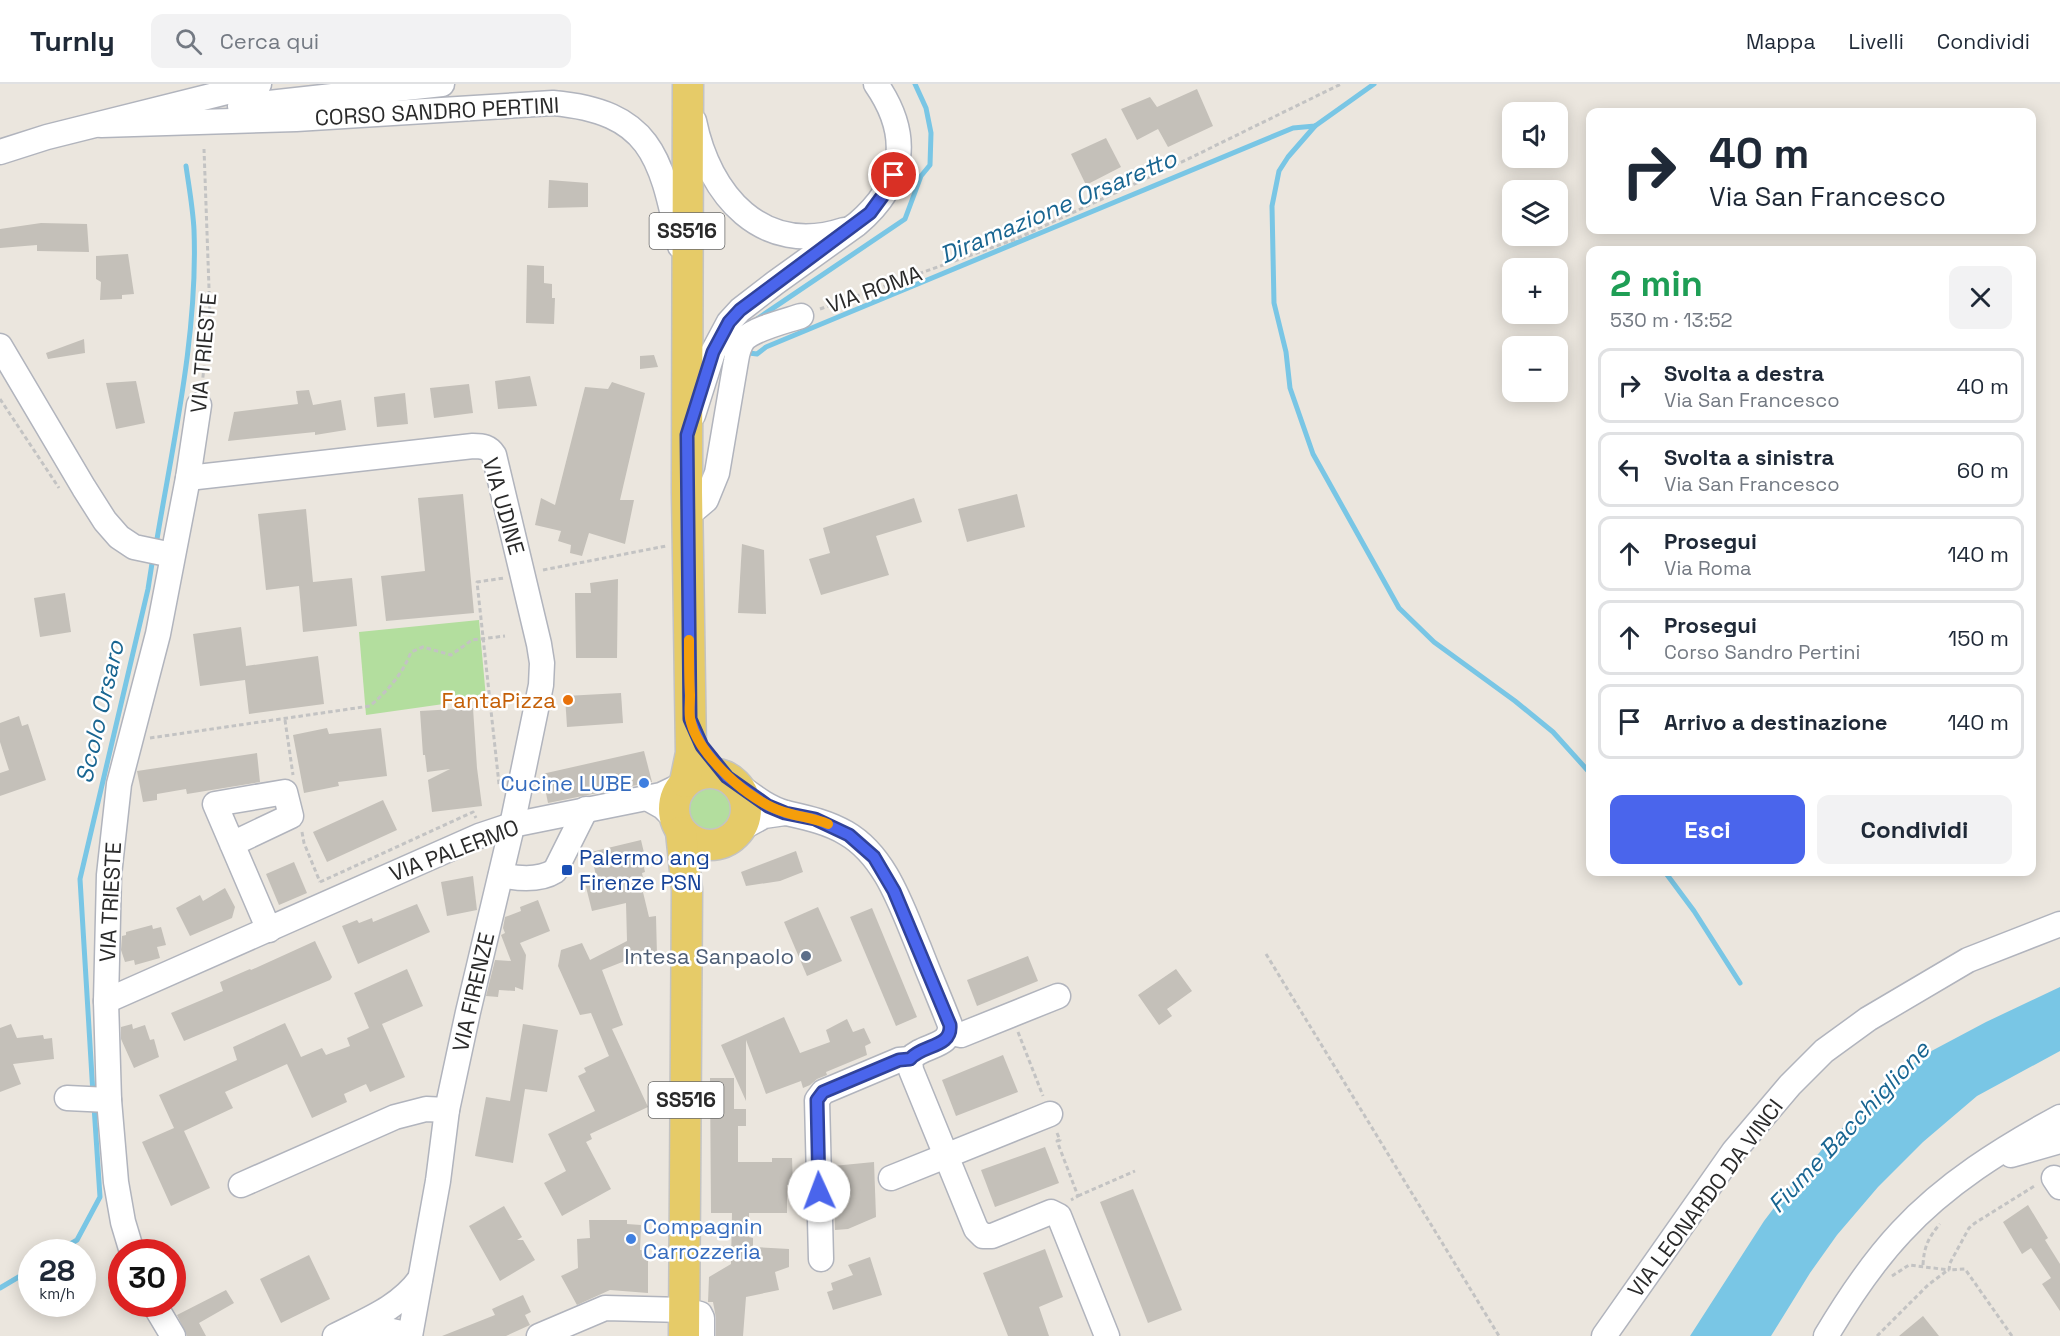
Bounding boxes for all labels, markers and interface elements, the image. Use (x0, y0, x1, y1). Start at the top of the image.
search box (151, 14, 571, 68)
text: Turnly (30, 23, 115, 59)
icon: search (172, 25, 205, 58)
text: Cerca qui (220, 27, 319, 55)
text: Mappa (1746, 28, 1815, 55)
text: Livelli (1848, 28, 1904, 55)
text: Condividi (1937, 28, 2030, 55)
street label: CORSO SANDRO PERTINI (314, 91, 560, 131)
map controls (1502, 102, 1568, 402)
button: sound (1502, 102, 1568, 168)
text: 40 m (1709, 127, 1809, 180)
icon: right (1610, 132, 1688, 210)
water label: Diramazione Orsaretto (935, 142, 1182, 271)
pin (868, 149, 919, 200)
icon: arrive (877, 158, 910, 191)
text: Via San Francesco (1709, 179, 1946, 214)
button: layers (1502, 180, 1568, 246)
road number: SS516 (650, 213, 724, 249)
button: + (1502, 258, 1568, 324)
street label: VIA ROMA (822, 259, 926, 319)
text: 2 min (1610, 261, 1703, 307)
button: close (1949, 266, 2012, 329)
street label: VIA TRIESTE (184, 292, 222, 414)
text: 530 m · 13:52 (1610, 307, 1733, 333)
button: − (1502, 336, 1568, 402)
text: Svolta a destra (1664, 359, 1824, 387)
icon: right (1613, 369, 1646, 402)
text: 40 m (1957, 372, 2009, 400)
text: Via San Francesco (1664, 387, 1840, 413)
text: Svolta a sinistra (1664, 443, 1834, 471)
icon: left (1613, 453, 1646, 486)
street label: VIA UDINE (477, 454, 531, 558)
text: 60 m (1957, 456, 2009, 484)
text: Via San Francesco (1664, 471, 1840, 497)
text: Prosegui (1664, 527, 1757, 555)
icon: ahead (1613, 537, 1646, 570)
text: 140 m (1947, 540, 2009, 568)
text: Via Roma (1664, 555, 1752, 581)
text: Prosegui (1664, 611, 1757, 639)
icon: ahead (1613, 621, 1646, 654)
text: 150 m (1948, 624, 2009, 652)
water label: Scolo Orsaro (68, 636, 131, 786)
text: Corso Sandro Pertini (1664, 639, 1860, 665)
place label: FantaPizza (442, 686, 556, 714)
marker: FantaPizza (561, 693, 575, 707)
icon: arrive (1613, 705, 1646, 738)
text: Arrivo a destinazione (1664, 708, 1887, 736)
text: 140 m (1947, 708, 2009, 736)
place label: Cucine LUBE (500, 769, 632, 797)
marker: Cucine LUBE (637, 776, 651, 790)
button: Esci (1610, 795, 1805, 864)
button: Condividi (1817, 795, 2012, 864)
street label: VIA PALERMO (385, 813, 523, 887)
street label: VIA TRIESTE (93, 841, 127, 963)
place label: Palermo ang Firenze PSN (579, 843, 710, 896)
marker: Palermo ang Firenze PSN (560, 863, 574, 877)
street label: VIA FIRENZE (446, 930, 500, 1054)
place label: Intesa Sanpaolo (624, 942, 794, 970)
marker: Intesa Sanpaolo (799, 949, 813, 963)
water label: Fiume Bacchiglione (1761, 1034, 1937, 1219)
road number: SS516 (648, 1082, 724, 1118)
street label: VIA LEONARDO DA VINCI (1621, 1093, 1789, 1303)
position arrow (787, 1159, 851, 1223)
place label: Compagnin Carrozzeria (643, 1212, 763, 1265)
marker: Compagnin Carrozzeria (624, 1232, 638, 1246)
speed limit sign: 30 (108, 1239, 186, 1317)
text: 28 (39, 1251, 75, 1290)
text: km/h (39, 1284, 75, 1303)

